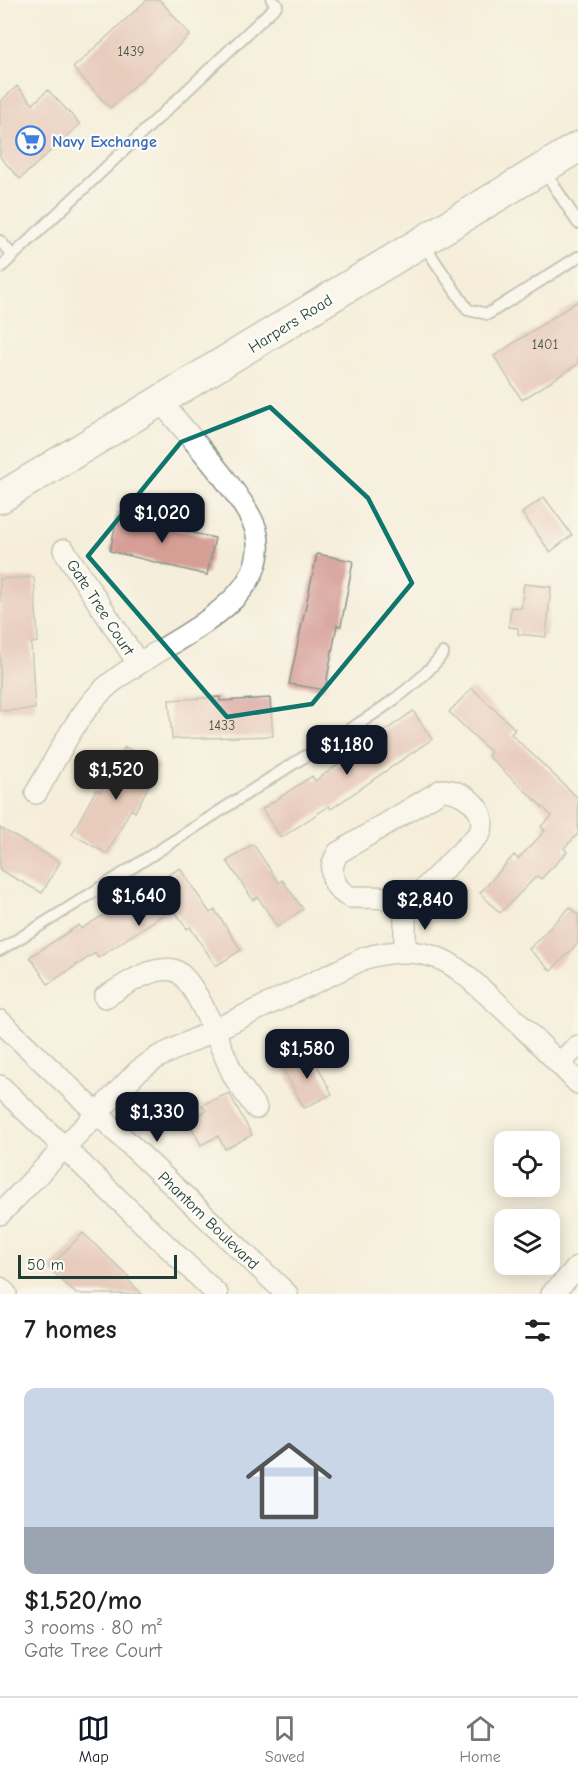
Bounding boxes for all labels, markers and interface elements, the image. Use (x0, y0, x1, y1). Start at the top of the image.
house number: 1439 (118, 43, 144, 60)
supermarket icon: Navy Exchange (15, 125, 47, 157)
place label: Navy Exchange (52, 133, 157, 151)
street label: Harpers Road (245, 291, 336, 357)
house number: 1401 (532, 336, 558, 353)
pin: $1,020 (113, 493, 211, 544)
text: $1,020 (134, 501, 190, 524)
street label: Gate Tree Court (63, 556, 138, 659)
house number: 1433 (209, 717, 235, 734)
pin: $1,180 (298, 725, 396, 776)
text: $1,180 (320, 733, 374, 756)
pin: $1,520 (67, 750, 165, 801)
text: $1,520 (88, 758, 144, 781)
pin: $1,640 (90, 876, 188, 927)
pin: $2,840 (376, 880, 474, 931)
text: $1,640 (112, 884, 167, 907)
text: $2,840 (397, 888, 453, 911)
pin: $1,580 (258, 1029, 356, 1080)
text: $1,580 (279, 1037, 335, 1060)
pin: $1,330 (108, 1092, 206, 1143)
text: $1,330 (130, 1100, 184, 1123)
map controls (494, 1131, 560, 1275)
button: locate (494, 1131, 560, 1197)
street label: Phantom Boulevard (154, 1168, 262, 1273)
button: layers (494, 1209, 560, 1275)
scale bar (18, 1252, 177, 1280)
text: 50 m (27, 1256, 64, 1274)
icon: filters (521, 1314, 554, 1347)
text: 7 homes (24, 1315, 117, 1345)
icon: home (235, 1427, 343, 1535)
text: $1,520/mo (24, 1586, 142, 1616)
text: 3 rooms · 80 m² (24, 1616, 162, 1639)
text: Gate Tree Court (24, 1639, 162, 1662)
tab: Map (77, 1712, 110, 1766)
tab: Saved (265, 1712, 305, 1766)
tab: Home (459, 1712, 501, 1766)

